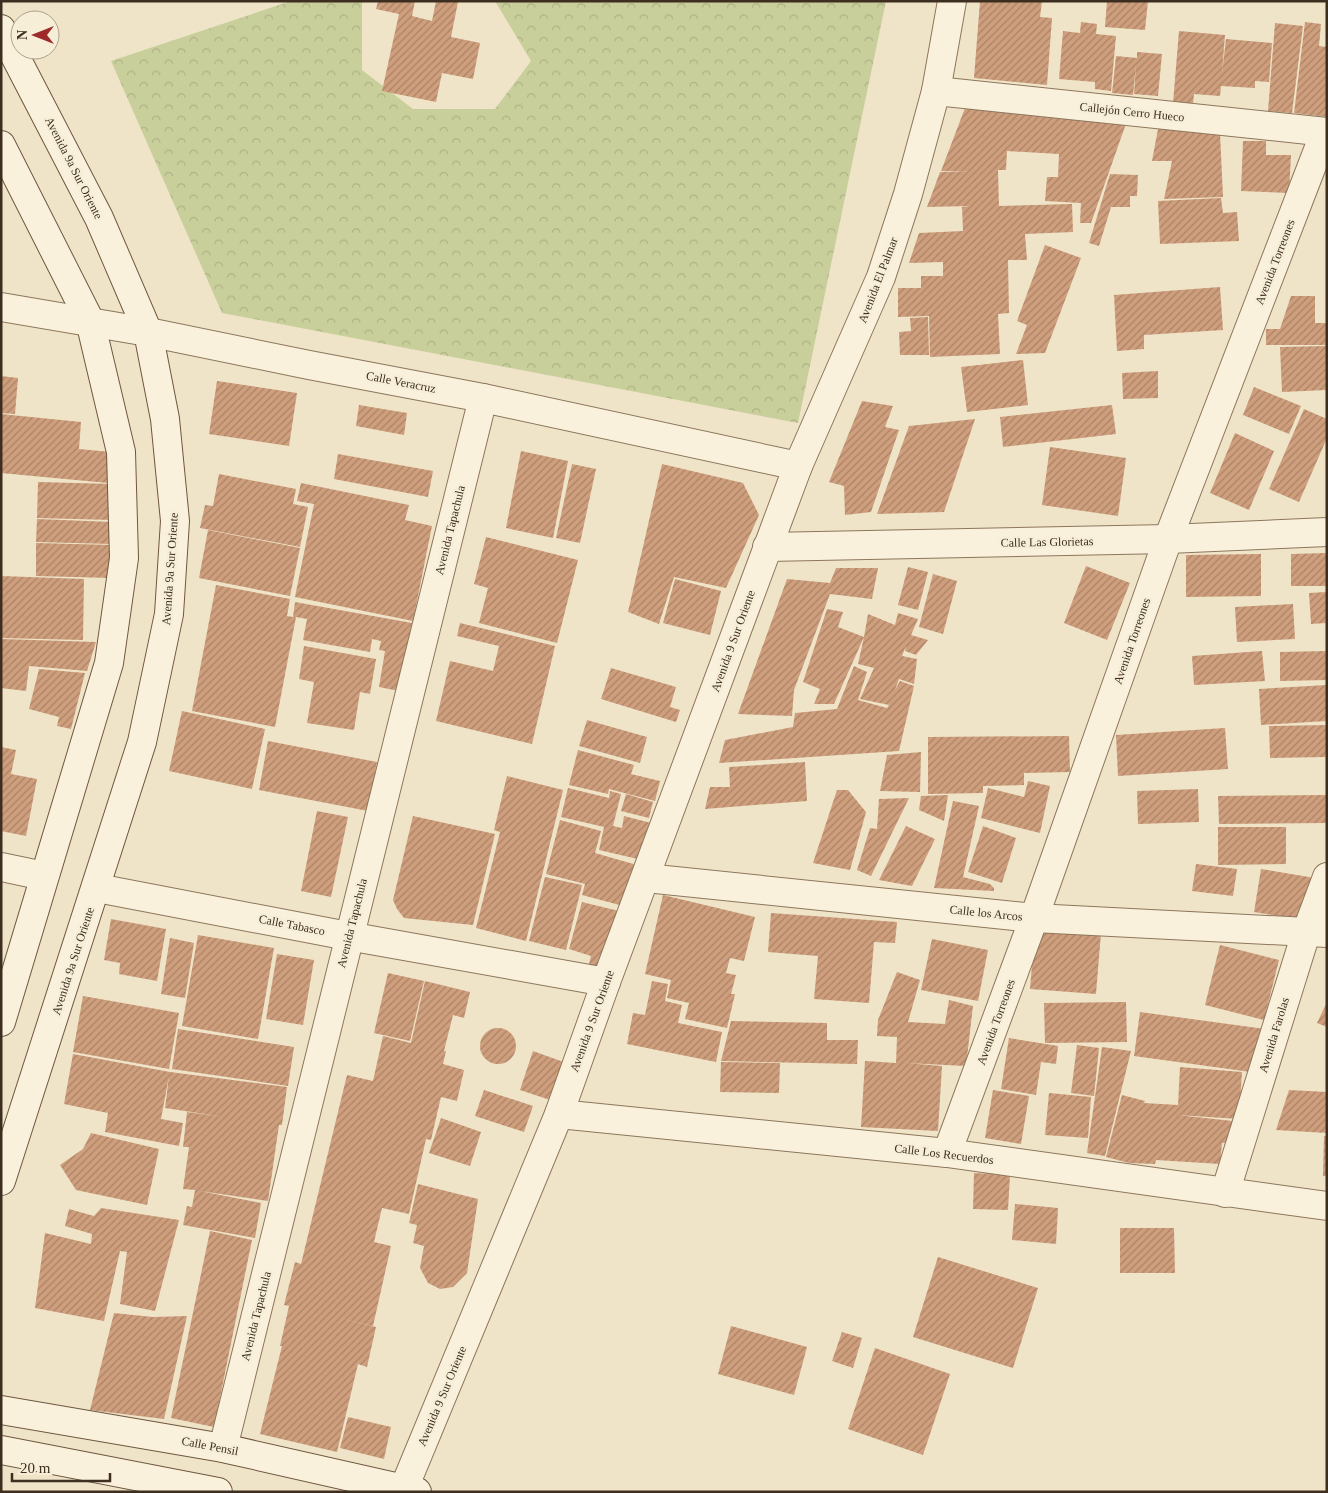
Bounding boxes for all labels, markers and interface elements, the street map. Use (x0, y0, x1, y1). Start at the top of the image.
north arrow (10, 10, 60, 60)
text: N (15, 30, 30, 40)
street label: Callejón Cerro Hueco (1079, 100, 1185, 124)
street label: Avenida 9a Sur Oriente (42, 115, 106, 221)
street label: Avenida Torreones (1252, 217, 1298, 307)
street label: Avenida El Palmar (855, 235, 901, 325)
street label: Calle Veracruz (365, 368, 437, 396)
street label: Avenida Tapachula (432, 483, 468, 576)
street label: Avenida 9a Sur Oriente (159, 512, 181, 626)
street label: Calle Las Glorietas (1001, 534, 1094, 550)
street label: Avenida 9 Sur Oriente (708, 588, 758, 694)
street label: Avenida Torreones (1111, 596, 1153, 686)
street label: Avenida Tapachula (334, 876, 370, 969)
street label: Calle los Arcos (949, 902, 1024, 924)
street label: Avenida 9a Sur Oriente (49, 905, 97, 1017)
street label: Calle Tabasco (258, 912, 326, 938)
street label: Avenida 9 Sur Oriente (567, 968, 617, 1074)
street label: Avenida Torreones (974, 977, 1018, 1067)
street label: Avenida Farolas (1256, 995, 1292, 1074)
street label: Calle Los Recuerdos (894, 1141, 995, 1167)
street label: Avenida Tapachula (238, 1269, 274, 1362)
street label: Avenida 9 Sur Oriente (415, 1344, 469, 1448)
street label: Calle Pensil (180, 1434, 240, 1458)
scale bar (12, 1450, 110, 1482)
text: 20 m (20, 1460, 51, 1476)

